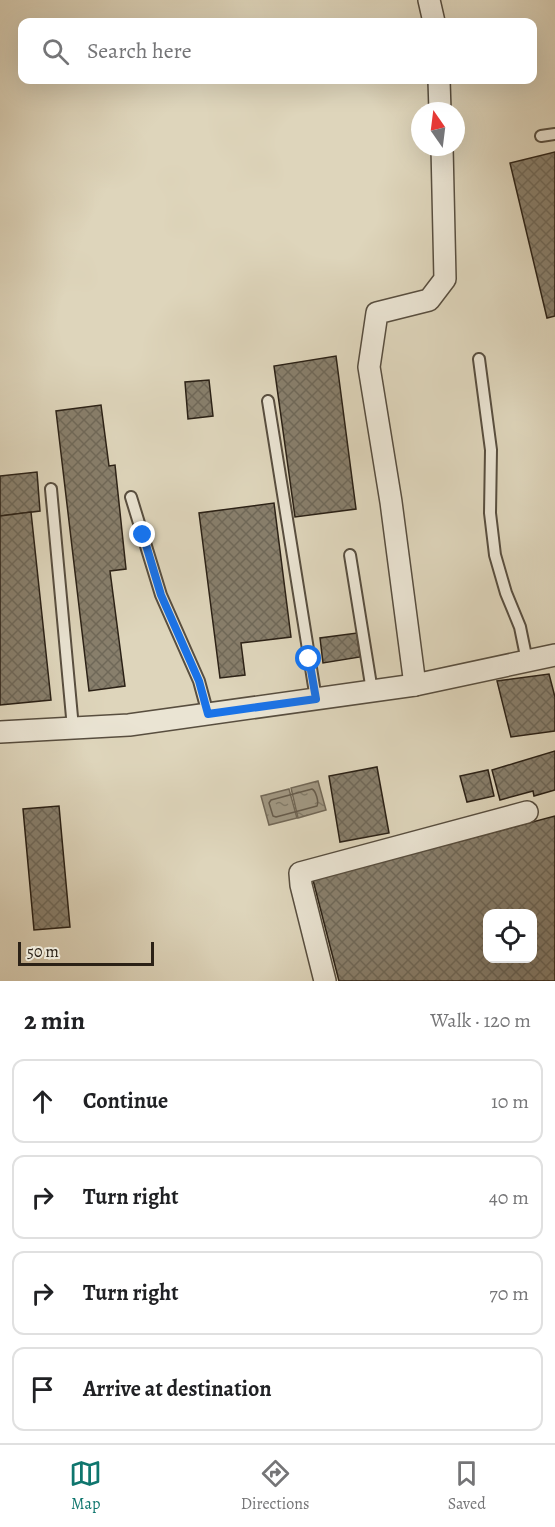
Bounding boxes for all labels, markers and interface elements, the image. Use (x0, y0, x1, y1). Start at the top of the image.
search box (18, 18, 537, 84)
icon: search (39, 35, 72, 68)
text: Search here (87, 36, 192, 66)
north arrow (411, 102, 465, 156)
route end (129, 521, 155, 547)
route start (295, 645, 321, 671)
map controls (483, 909, 537, 963)
button: locate (483, 909, 537, 963)
scale bar (18, 939, 154, 966)
text: 50 m (27, 941, 59, 963)
text: 2 min (24, 1003, 85, 1038)
text: Walk · 120 m (430, 1007, 531, 1034)
icon: ahead (26, 1085, 59, 1118)
text: Continue (83, 1086, 168, 1116)
text: 10 m (491, 1088, 529, 1115)
icon: right (26, 1181, 59, 1214)
text: Turn right (83, 1182, 179, 1212)
text: 40 m (489, 1184, 529, 1211)
icon: right (26, 1277, 59, 1310)
text: Turn right (83, 1278, 179, 1308)
text: 70 m (489, 1280, 529, 1307)
icon: arrive (26, 1373, 59, 1406)
text: Arrive at destination (83, 1374, 272, 1404)
tab: Map (69, 1457, 102, 1515)
tab: Directions (241, 1457, 309, 1515)
tab: Saved (448, 1457, 486, 1515)

